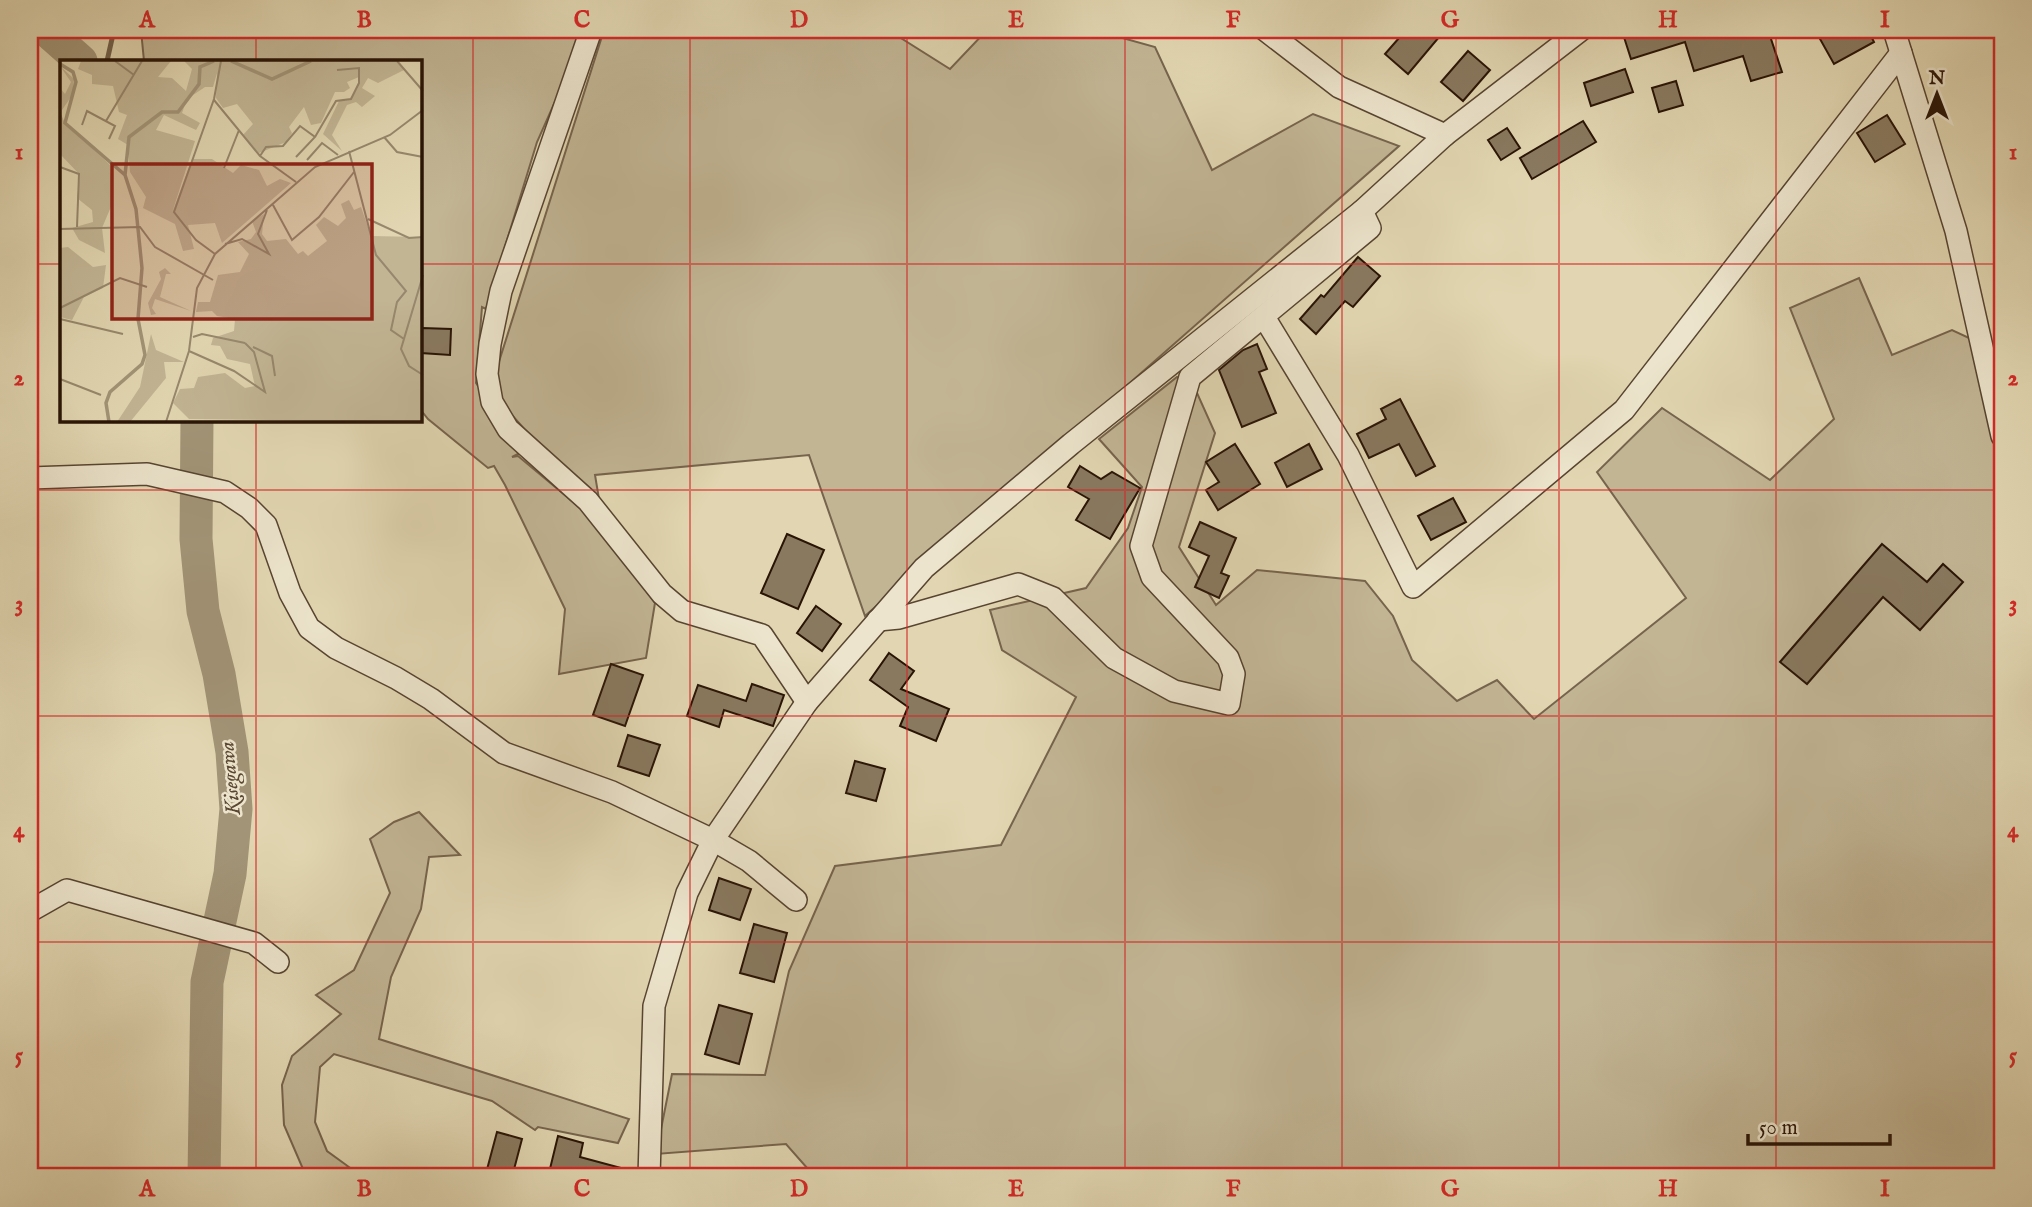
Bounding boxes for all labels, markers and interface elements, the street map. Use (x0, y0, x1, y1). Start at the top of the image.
text: A (138, 6, 156, 35)
text: B (356, 6, 372, 35)
text: C (574, 6, 591, 35)
text: D (790, 6, 808, 35)
text: E (1008, 6, 1024, 35)
text: F (1226, 6, 1241, 35)
text: G (1441, 6, 1460, 35)
text: H (1658, 6, 1678, 35)
text: I (1880, 6, 1890, 35)
inset map (60, 60, 422, 422)
north arrow (1902, 60, 1972, 130)
text: N (1928, 67, 1946, 91)
text: 1 (15, 138, 23, 167)
text: 1 (2009, 138, 2017, 167)
text: 2 (14, 364, 25, 393)
text: 2 (2008, 364, 2019, 393)
text: 3 (15, 590, 23, 619)
text: 3 (2009, 590, 2017, 619)
water label: Kisegawa (214, 740, 248, 817)
text: 4 (13, 816, 25, 845)
text: 4 (2007, 816, 2019, 845)
text: 5 (15, 1042, 24, 1071)
text: 5 (2009, 1042, 2018, 1071)
scale bar (1748, 1102, 1890, 1146)
text: 50 m (1759, 1115, 1798, 1142)
text: A (138, 1175, 156, 1204)
text: B (356, 1175, 372, 1204)
text: C (574, 1175, 591, 1204)
text: D (790, 1175, 808, 1204)
text: E (1008, 1175, 1024, 1204)
text: F (1226, 1175, 1241, 1204)
text: G (1441, 1175, 1460, 1204)
text: H (1658, 1175, 1678, 1204)
text: I (1880, 1175, 1890, 1204)

